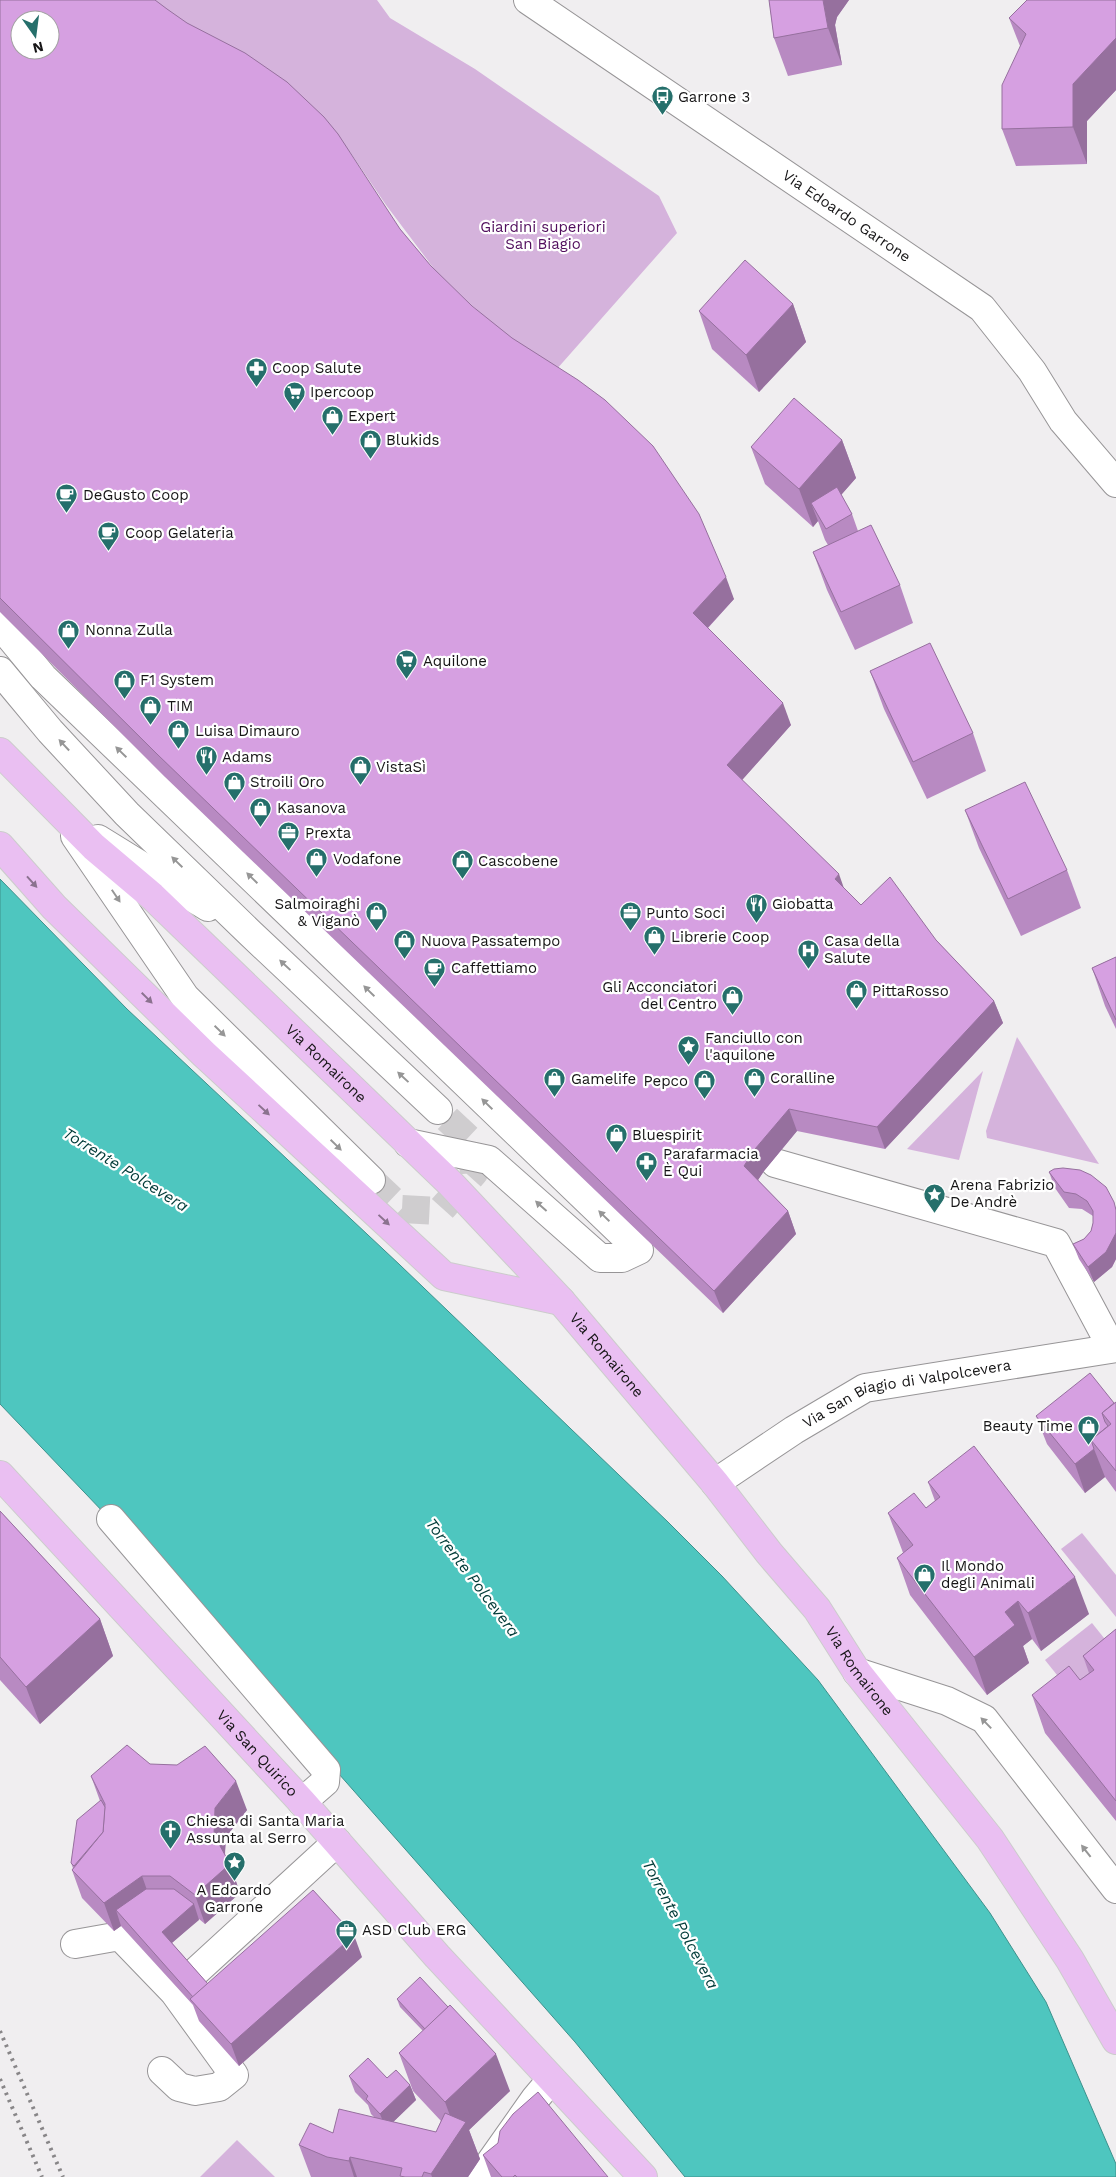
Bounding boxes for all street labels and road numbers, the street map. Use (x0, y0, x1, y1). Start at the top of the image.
street label: Via Edoardo Garrone (779, 166, 914, 266)
street label: Via Romairone (282, 1020, 370, 1107)
street label: Via Romairone (566, 1309, 648, 1401)
street label: Via San Biagio di Valpolcevera (799, 1356, 1013, 1432)
street label: Via Romairone (821, 1623, 897, 1719)
street label: Via San Quirico (213, 1706, 302, 1800)

